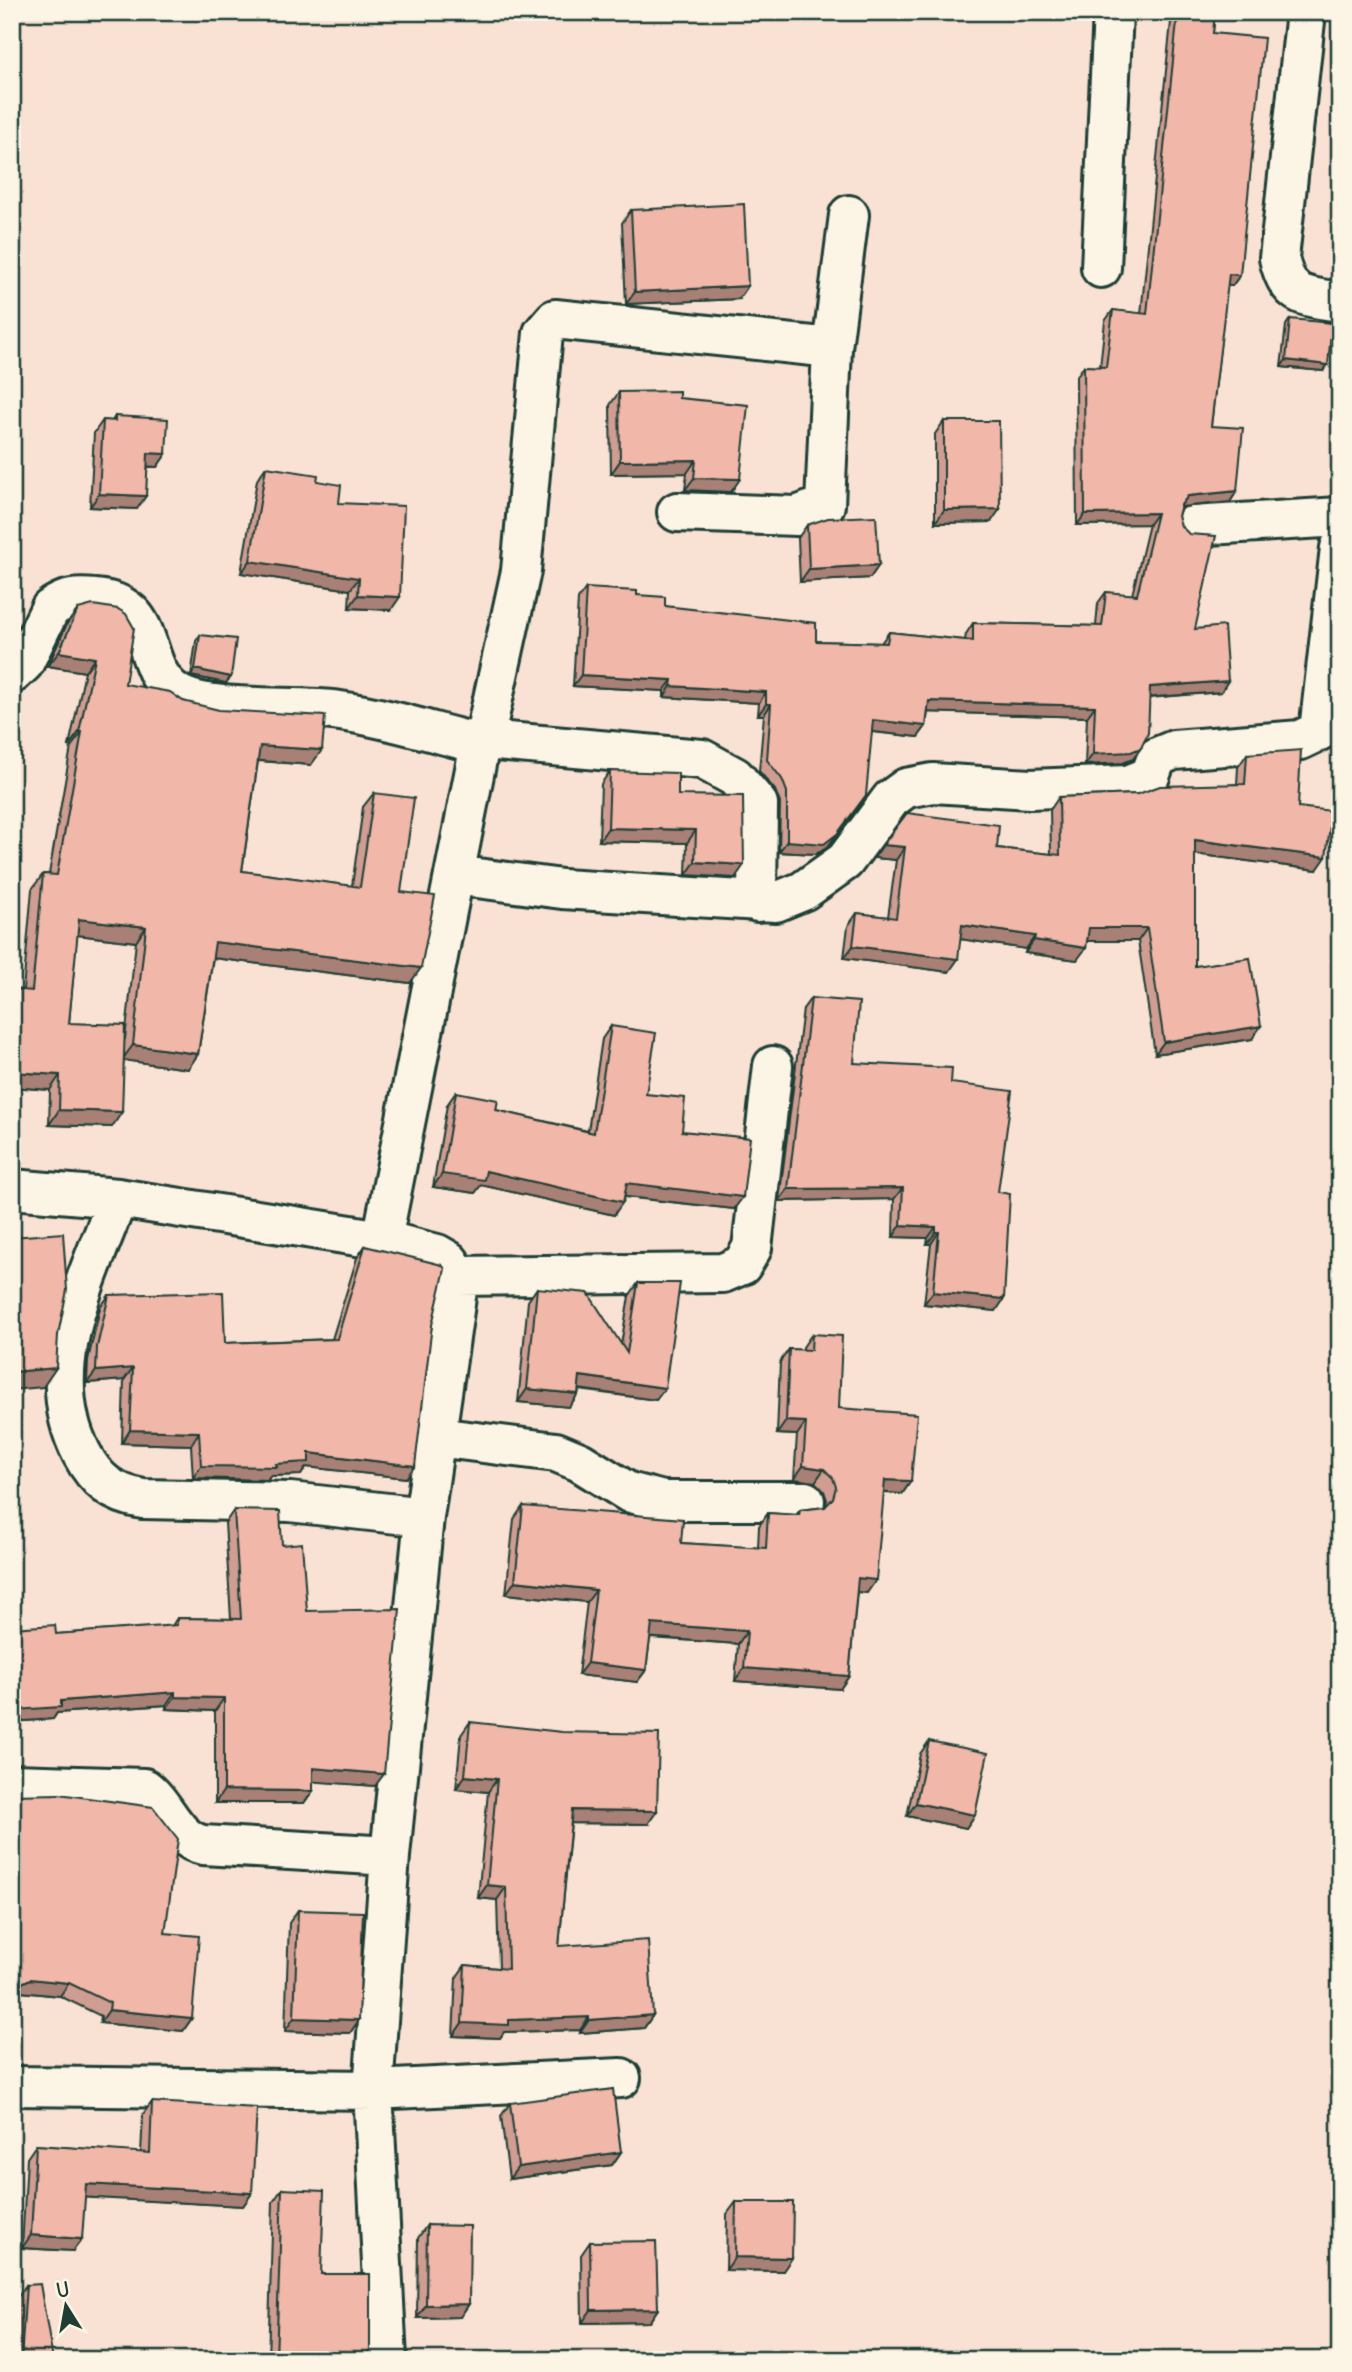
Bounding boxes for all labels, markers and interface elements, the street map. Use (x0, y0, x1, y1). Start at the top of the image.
north arrow (32, 2270, 102, 2340)
text: U (54, 2276, 71, 2302)

